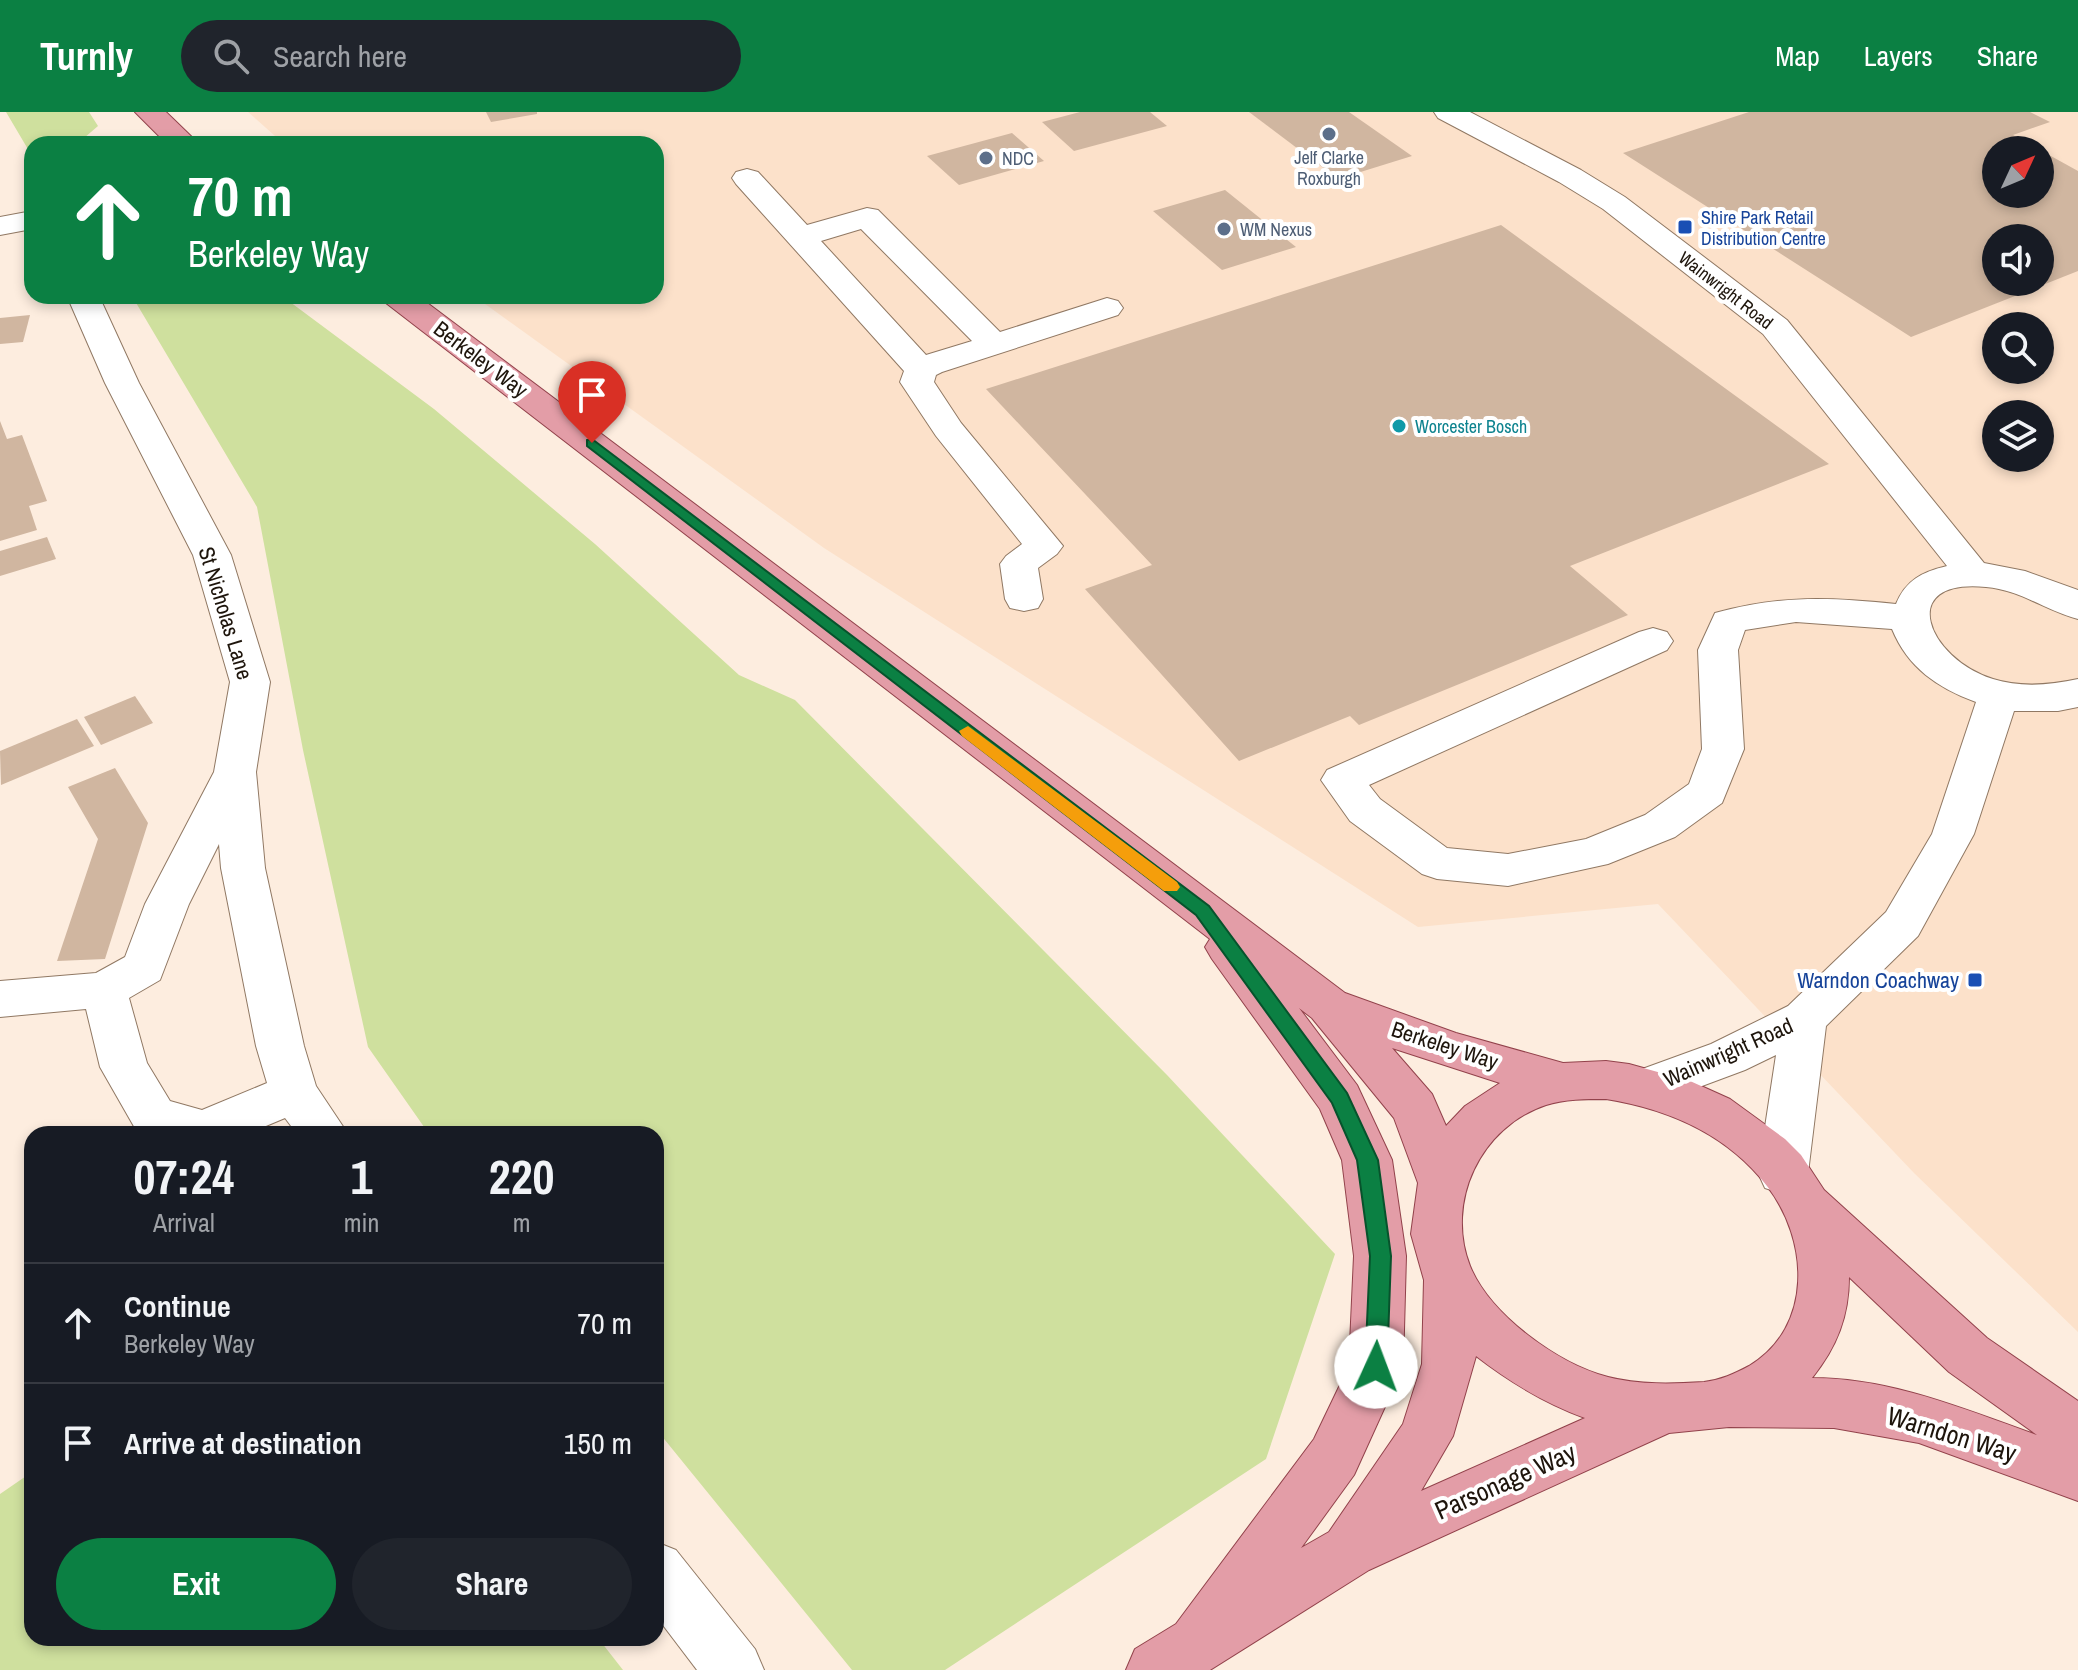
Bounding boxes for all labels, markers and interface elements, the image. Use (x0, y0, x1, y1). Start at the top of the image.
search box (181, 20, 741, 92)
text: Turnly (40, 31, 133, 82)
icon: search (209, 34, 253, 78)
text: Search here (273, 36, 407, 76)
text: Map (1775, 37, 1820, 75)
text: Layers (1864, 37, 1933, 75)
text: Share (1977, 37, 2038, 75)
marker: Jelf Clarke Roxburgh (1320, 125, 1338, 143)
north arrow (1982, 136, 2054, 208)
map controls (1982, 136, 2054, 472)
place label: Jelf Clarke Roxburgh (1294, 145, 1364, 191)
place label: NDC (1002, 146, 1034, 171)
marker: NDC (977, 149, 995, 167)
text: 70 m (188, 158, 293, 233)
icon: ahead (56, 168, 160, 272)
place label: Shire Park Retail Distribution Centre (1701, 205, 1826, 251)
place label: WM Nexus (1240, 217, 1312, 242)
marker: Shire Park Retail Distribution Centre (1676, 218, 1694, 236)
marker: WM Nexus (1215, 220, 1233, 238)
button: sound (1982, 224, 2054, 296)
text: Berkeley Way (188, 230, 369, 278)
street label: Wainwright Road (1674, 245, 1778, 335)
button: search (1982, 312, 2054, 384)
street label: Berkeley Way (428, 314, 534, 404)
pin (558, 361, 626, 443)
icon: arrive (570, 373, 614, 417)
button: layers (1982, 400, 2054, 472)
place label: Worcester Bosch (1415, 414, 1527, 439)
marker: Worcester Bosch (1390, 417, 1408, 435)
street label: St Nicholas Lane (192, 543, 260, 683)
place label: Warndon Coachway (1797, 965, 1959, 995)
marker: Warndon Coachway (1966, 971, 1984, 989)
street label: Wainwright Road (1659, 1010, 1797, 1094)
street label: Berkeley Way (1388, 1014, 1502, 1076)
text: 07:24 (134, 1144, 234, 1209)
text: 1 (351, 1144, 372, 1209)
text: 220 (489, 1144, 554, 1209)
text: Arrival (153, 1205, 215, 1240)
text: min (344, 1205, 379, 1240)
text: m (513, 1205, 531, 1240)
text: Continue (124, 1286, 231, 1326)
icon: ahead (56, 1301, 100, 1345)
text: 70 m (577, 1303, 632, 1343)
position arrow (1334, 1325, 1418, 1409)
text: Berkeley Way (124, 1326, 255, 1361)
street label: Warndon Way (1883, 1398, 2021, 1470)
icon: arrive (56, 1421, 100, 1465)
text: Arrive at destination (124, 1423, 362, 1463)
text: 150 m (564, 1423, 632, 1463)
street label: Parsonage Way (1429, 1434, 1581, 1528)
button: Exit (56, 1538, 336, 1630)
button: Share (352, 1538, 632, 1630)

